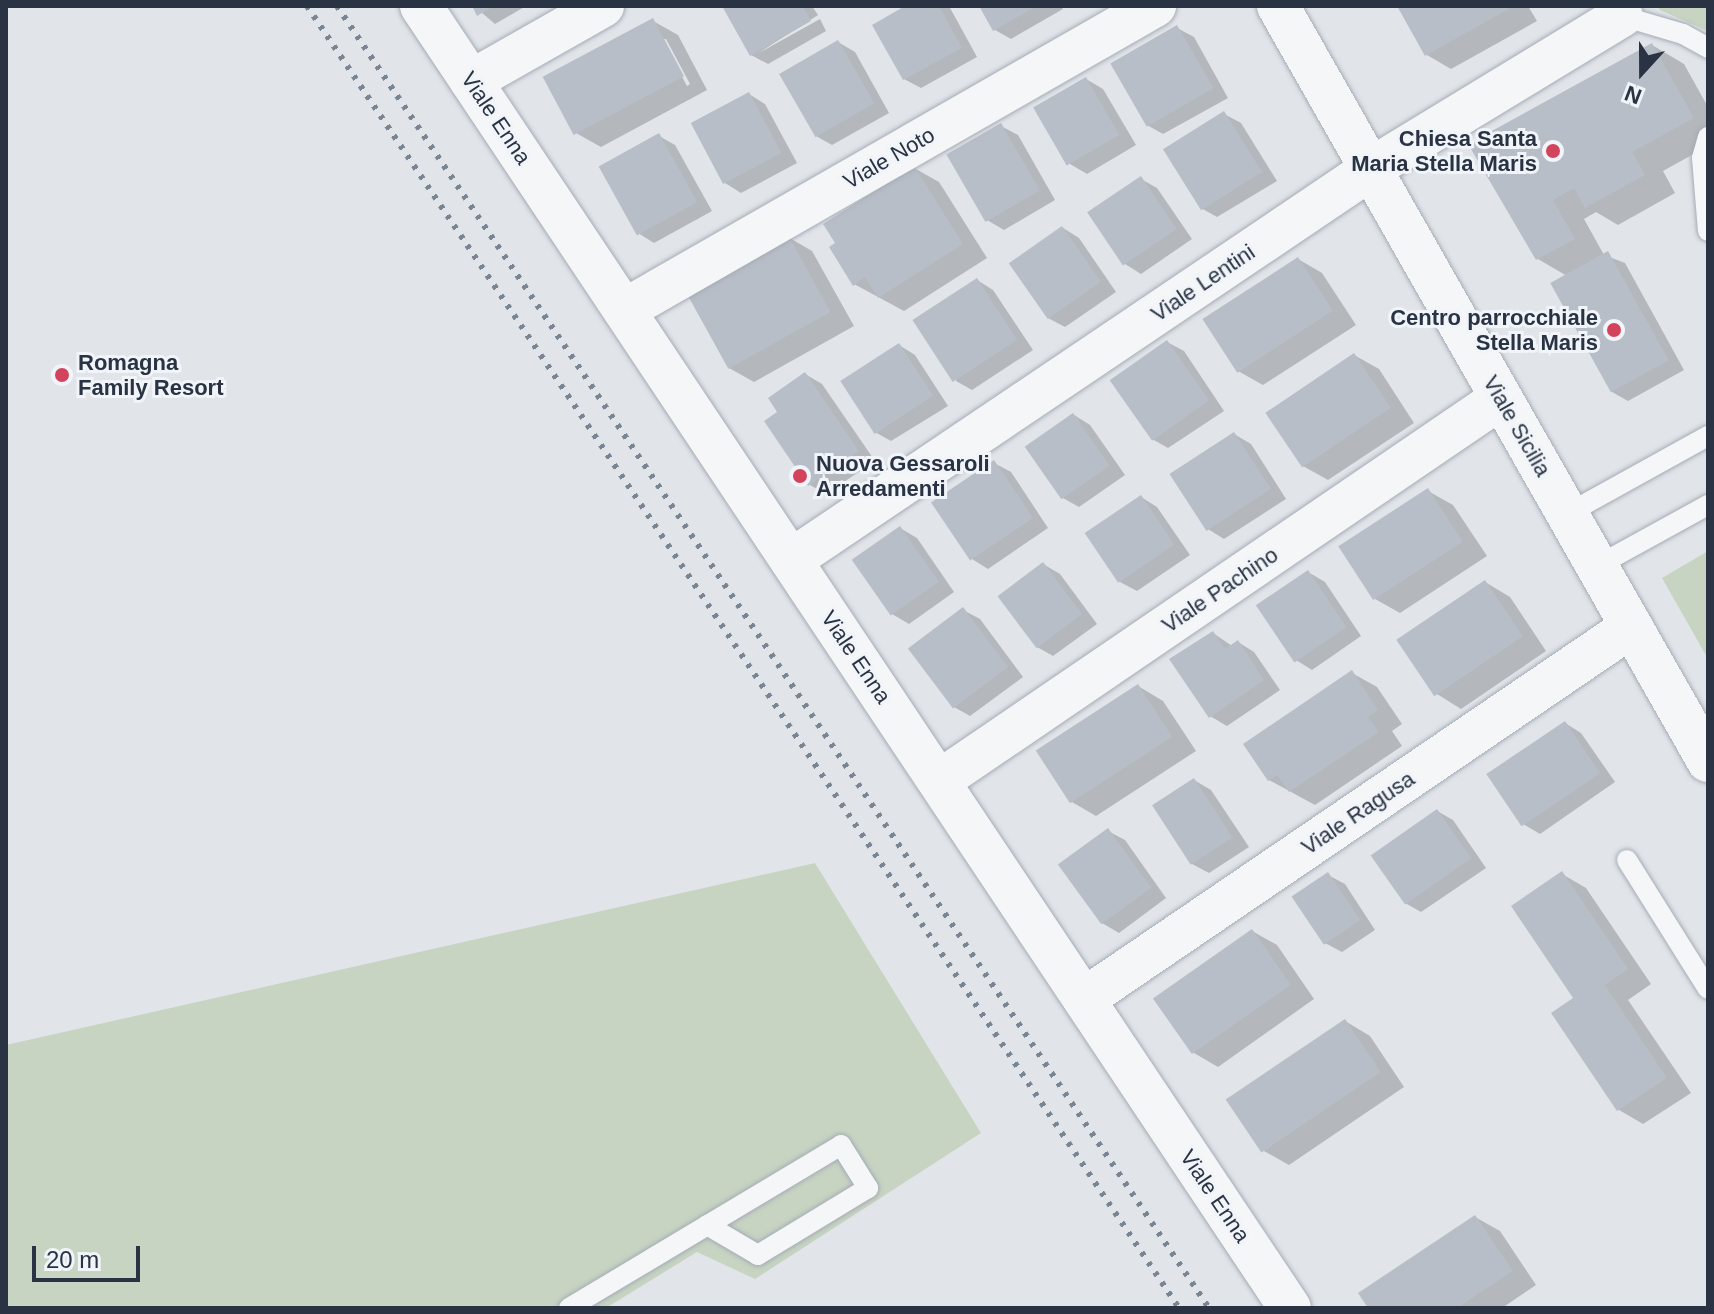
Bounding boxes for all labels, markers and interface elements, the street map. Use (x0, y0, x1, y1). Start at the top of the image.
north arrow (1602, 32, 1682, 112)
street label: Viale Enna (455, 67, 537, 169)
text: N (1621, 80, 1645, 109)
street label: Viale Noto (839, 121, 939, 195)
place label: Chiesa Santa Maria Stella Maris (1351, 125, 1537, 176)
marker: Chiesa Santa Maria Stella Maris (1544, 142, 1562, 160)
street label: Viale Lentini (1146, 239, 1260, 327)
place label: Centro parrocchiale Stella Maris (1390, 304, 1598, 356)
marker: Centro parrocchiale Stella Maris (1605, 321, 1623, 339)
place label: Romagna Family Resort (78, 349, 223, 400)
marker: Romagna Family Resort (53, 366, 71, 384)
street label: Viale Sicilia (1478, 371, 1556, 481)
place label: Nuova Gessaroli Arredamenti (816, 450, 990, 502)
marker: Nuova Gessaroli Arredamenti (791, 467, 809, 485)
street label: Viale Pachino (1157, 542, 1283, 638)
street label: Viale Enna (815, 606, 897, 708)
street label: Viale Ragusa (1297, 766, 1419, 860)
street label: Viale Enna (1174, 1145, 1256, 1247)
scale bar (36, 1230, 144, 1280)
text: 20 m (46, 1246, 99, 1273)

